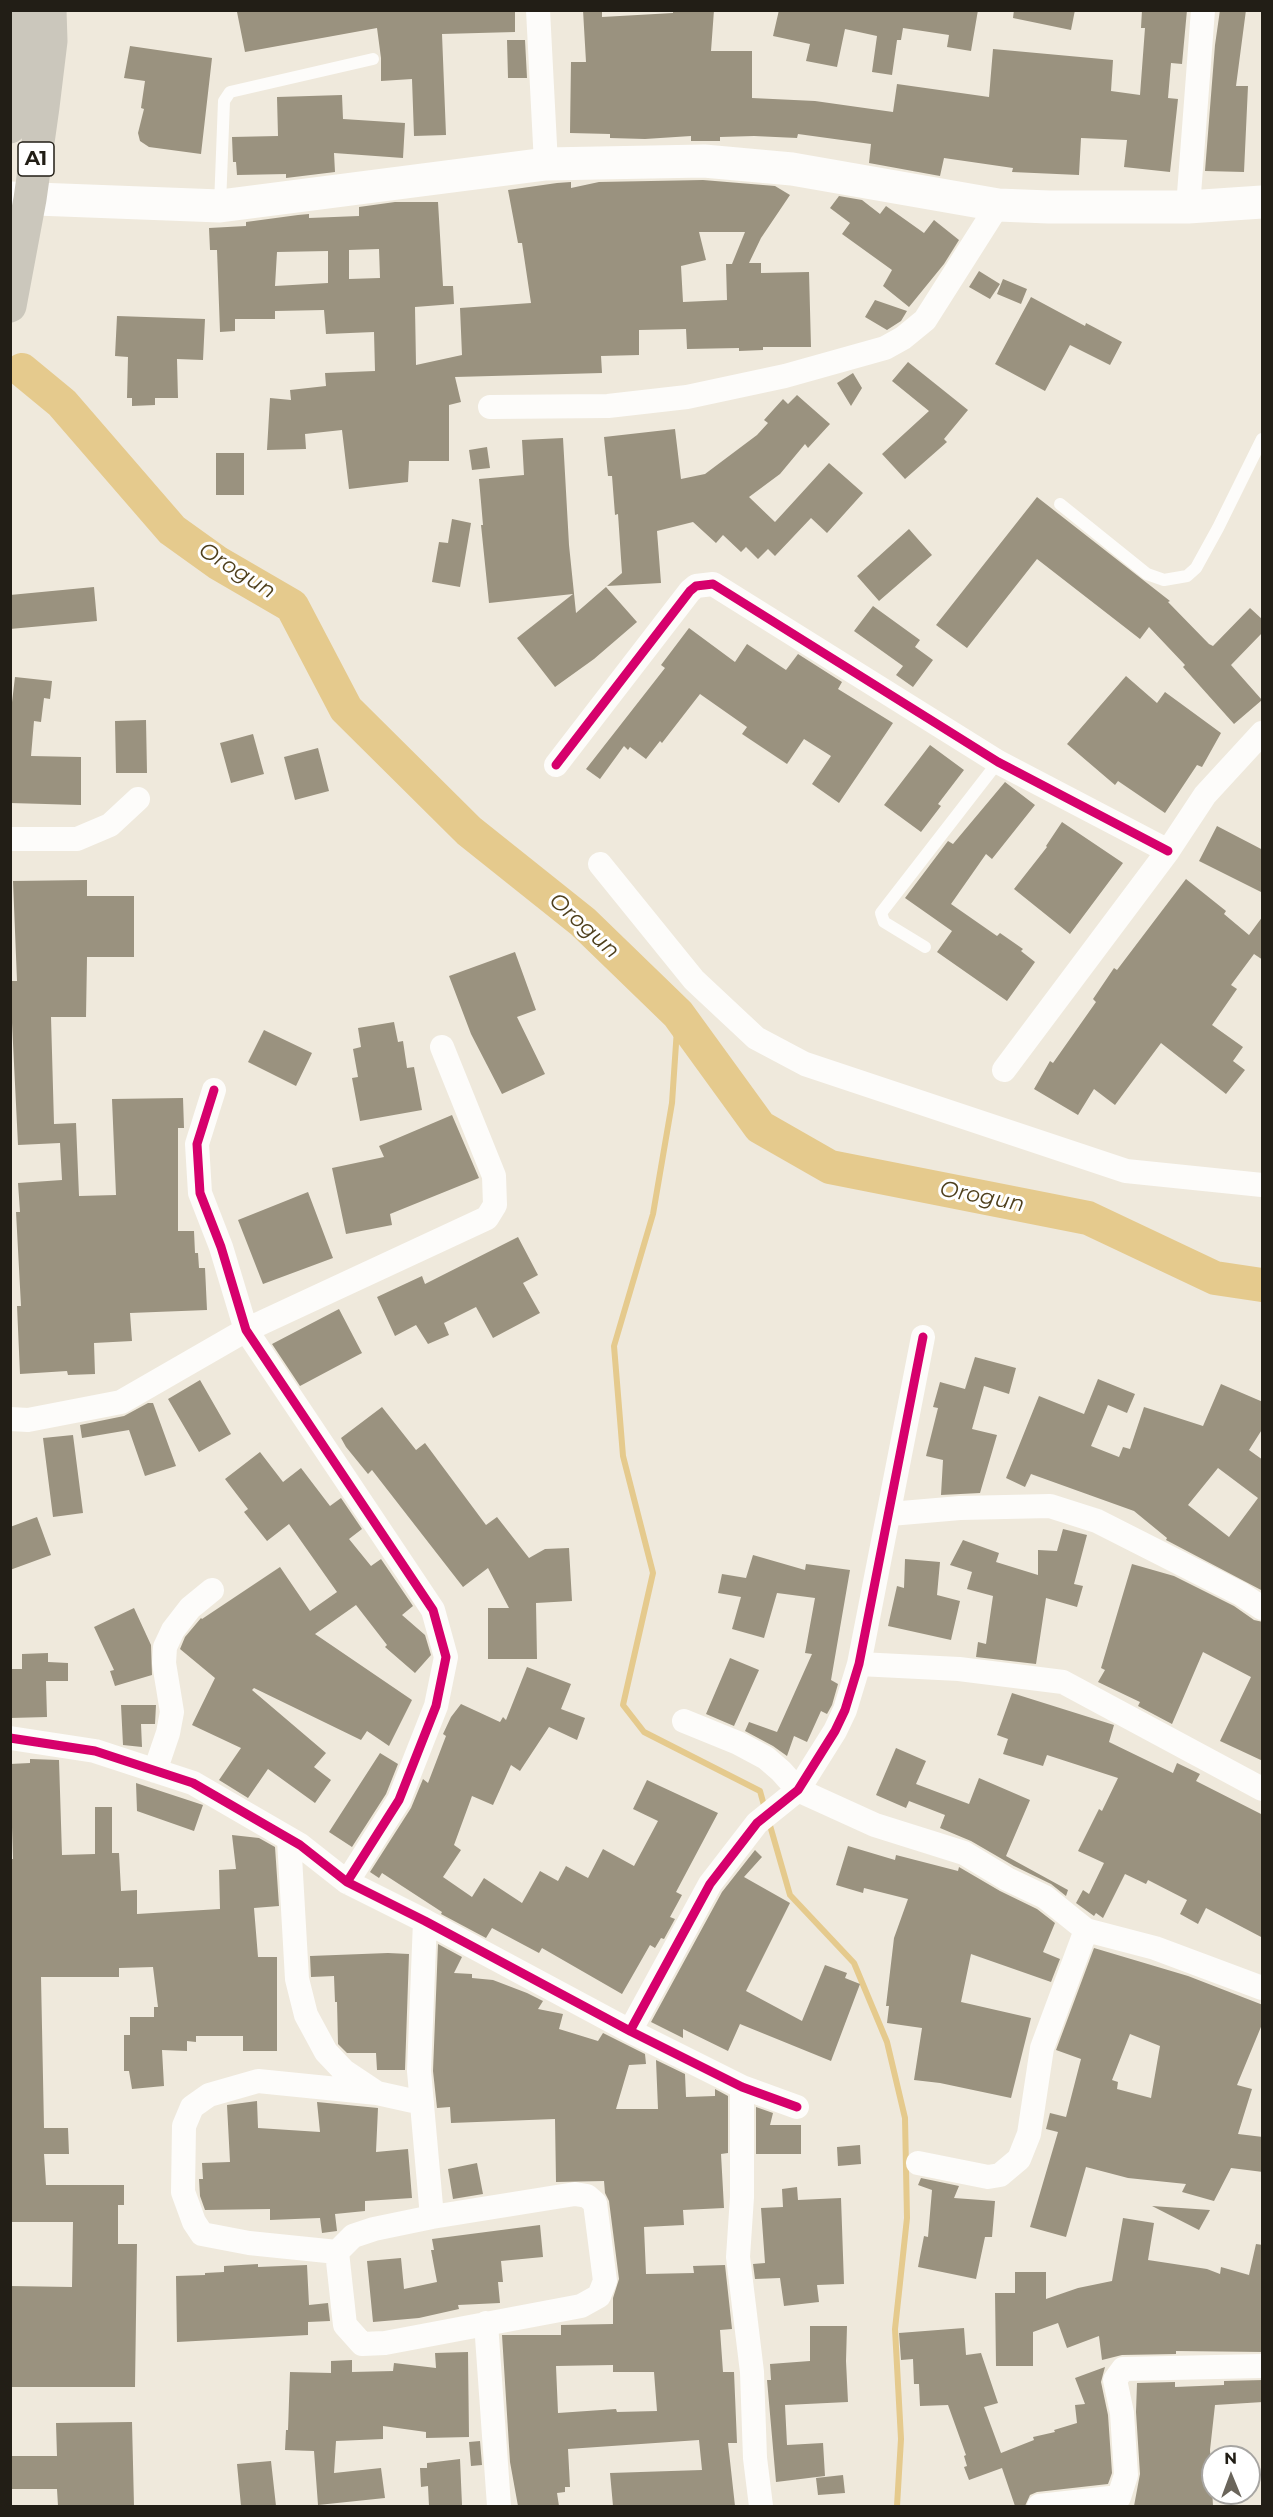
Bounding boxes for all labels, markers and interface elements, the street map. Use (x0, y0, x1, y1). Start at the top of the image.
road number: A1 (18, 142, 54, 176)
water label: Orogun (194, 537, 280, 605)
water label: Orogun (543, 888, 625, 964)
water label: Orogun (938, 1176, 1026, 1218)
north arrow (1201, 2445, 1261, 2505)
text: N (1224, 2449, 1237, 2468)

